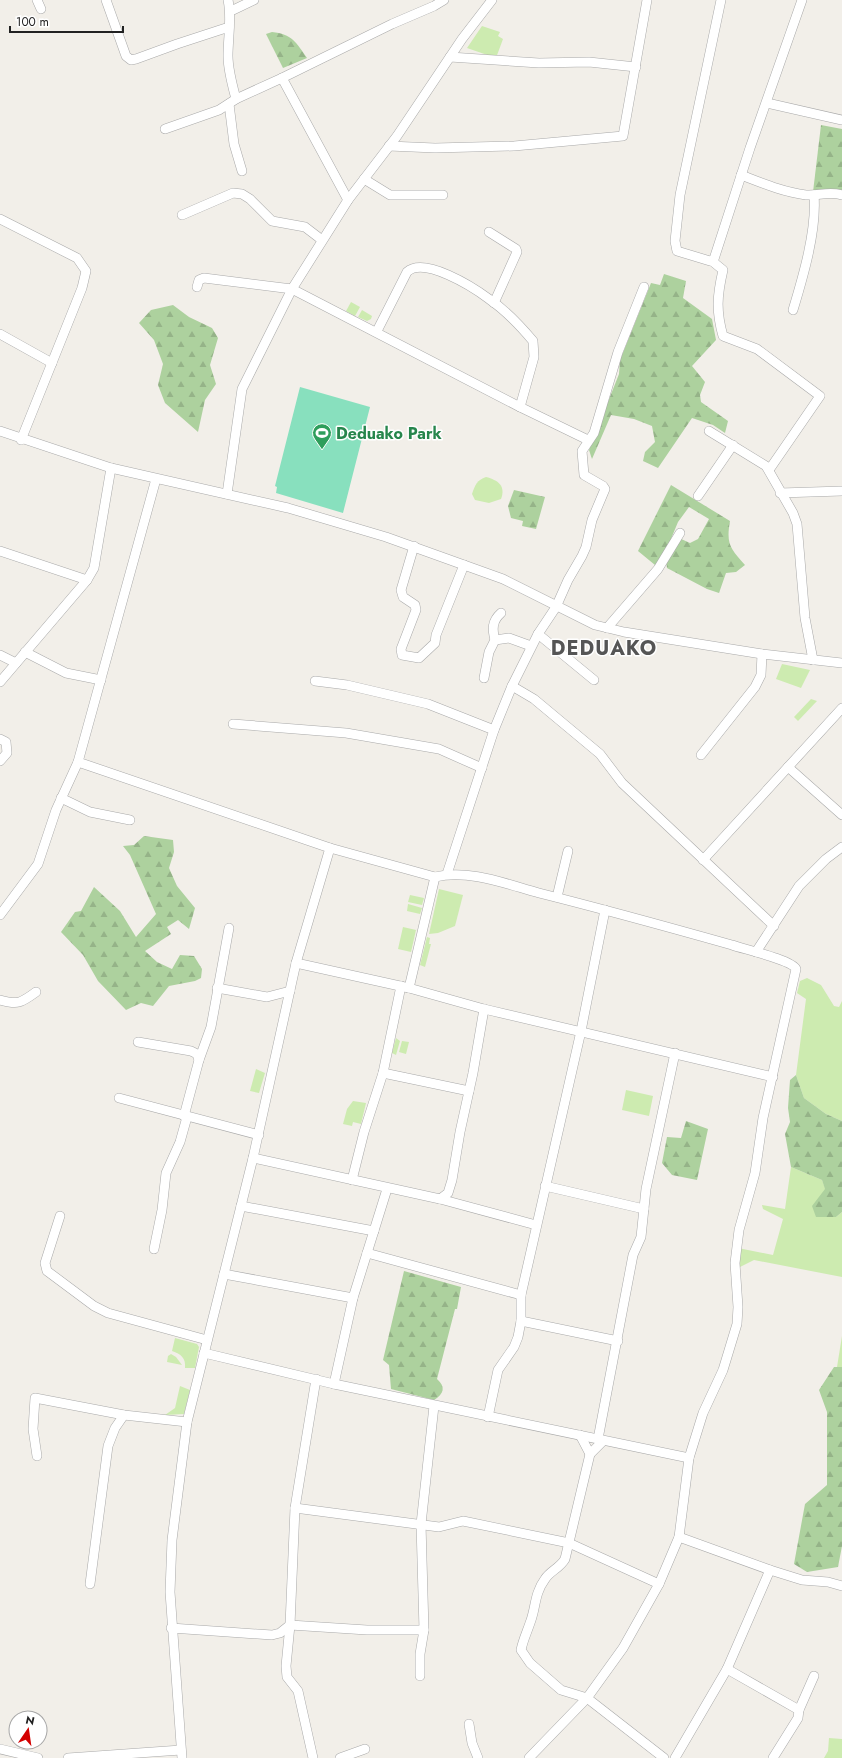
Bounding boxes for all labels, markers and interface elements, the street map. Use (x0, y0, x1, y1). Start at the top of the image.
scale bar (10, 8, 123, 34)
text: 100 m (16, 13, 49, 31)
sports icon: Deduako Park (311, 422, 333, 450)
place label: Deduako Park (336, 422, 443, 445)
district label: DEDUAKO (551, 634, 657, 663)
north arrow (8, 1710, 48, 1750)
text: N (24, 1711, 36, 1729)

